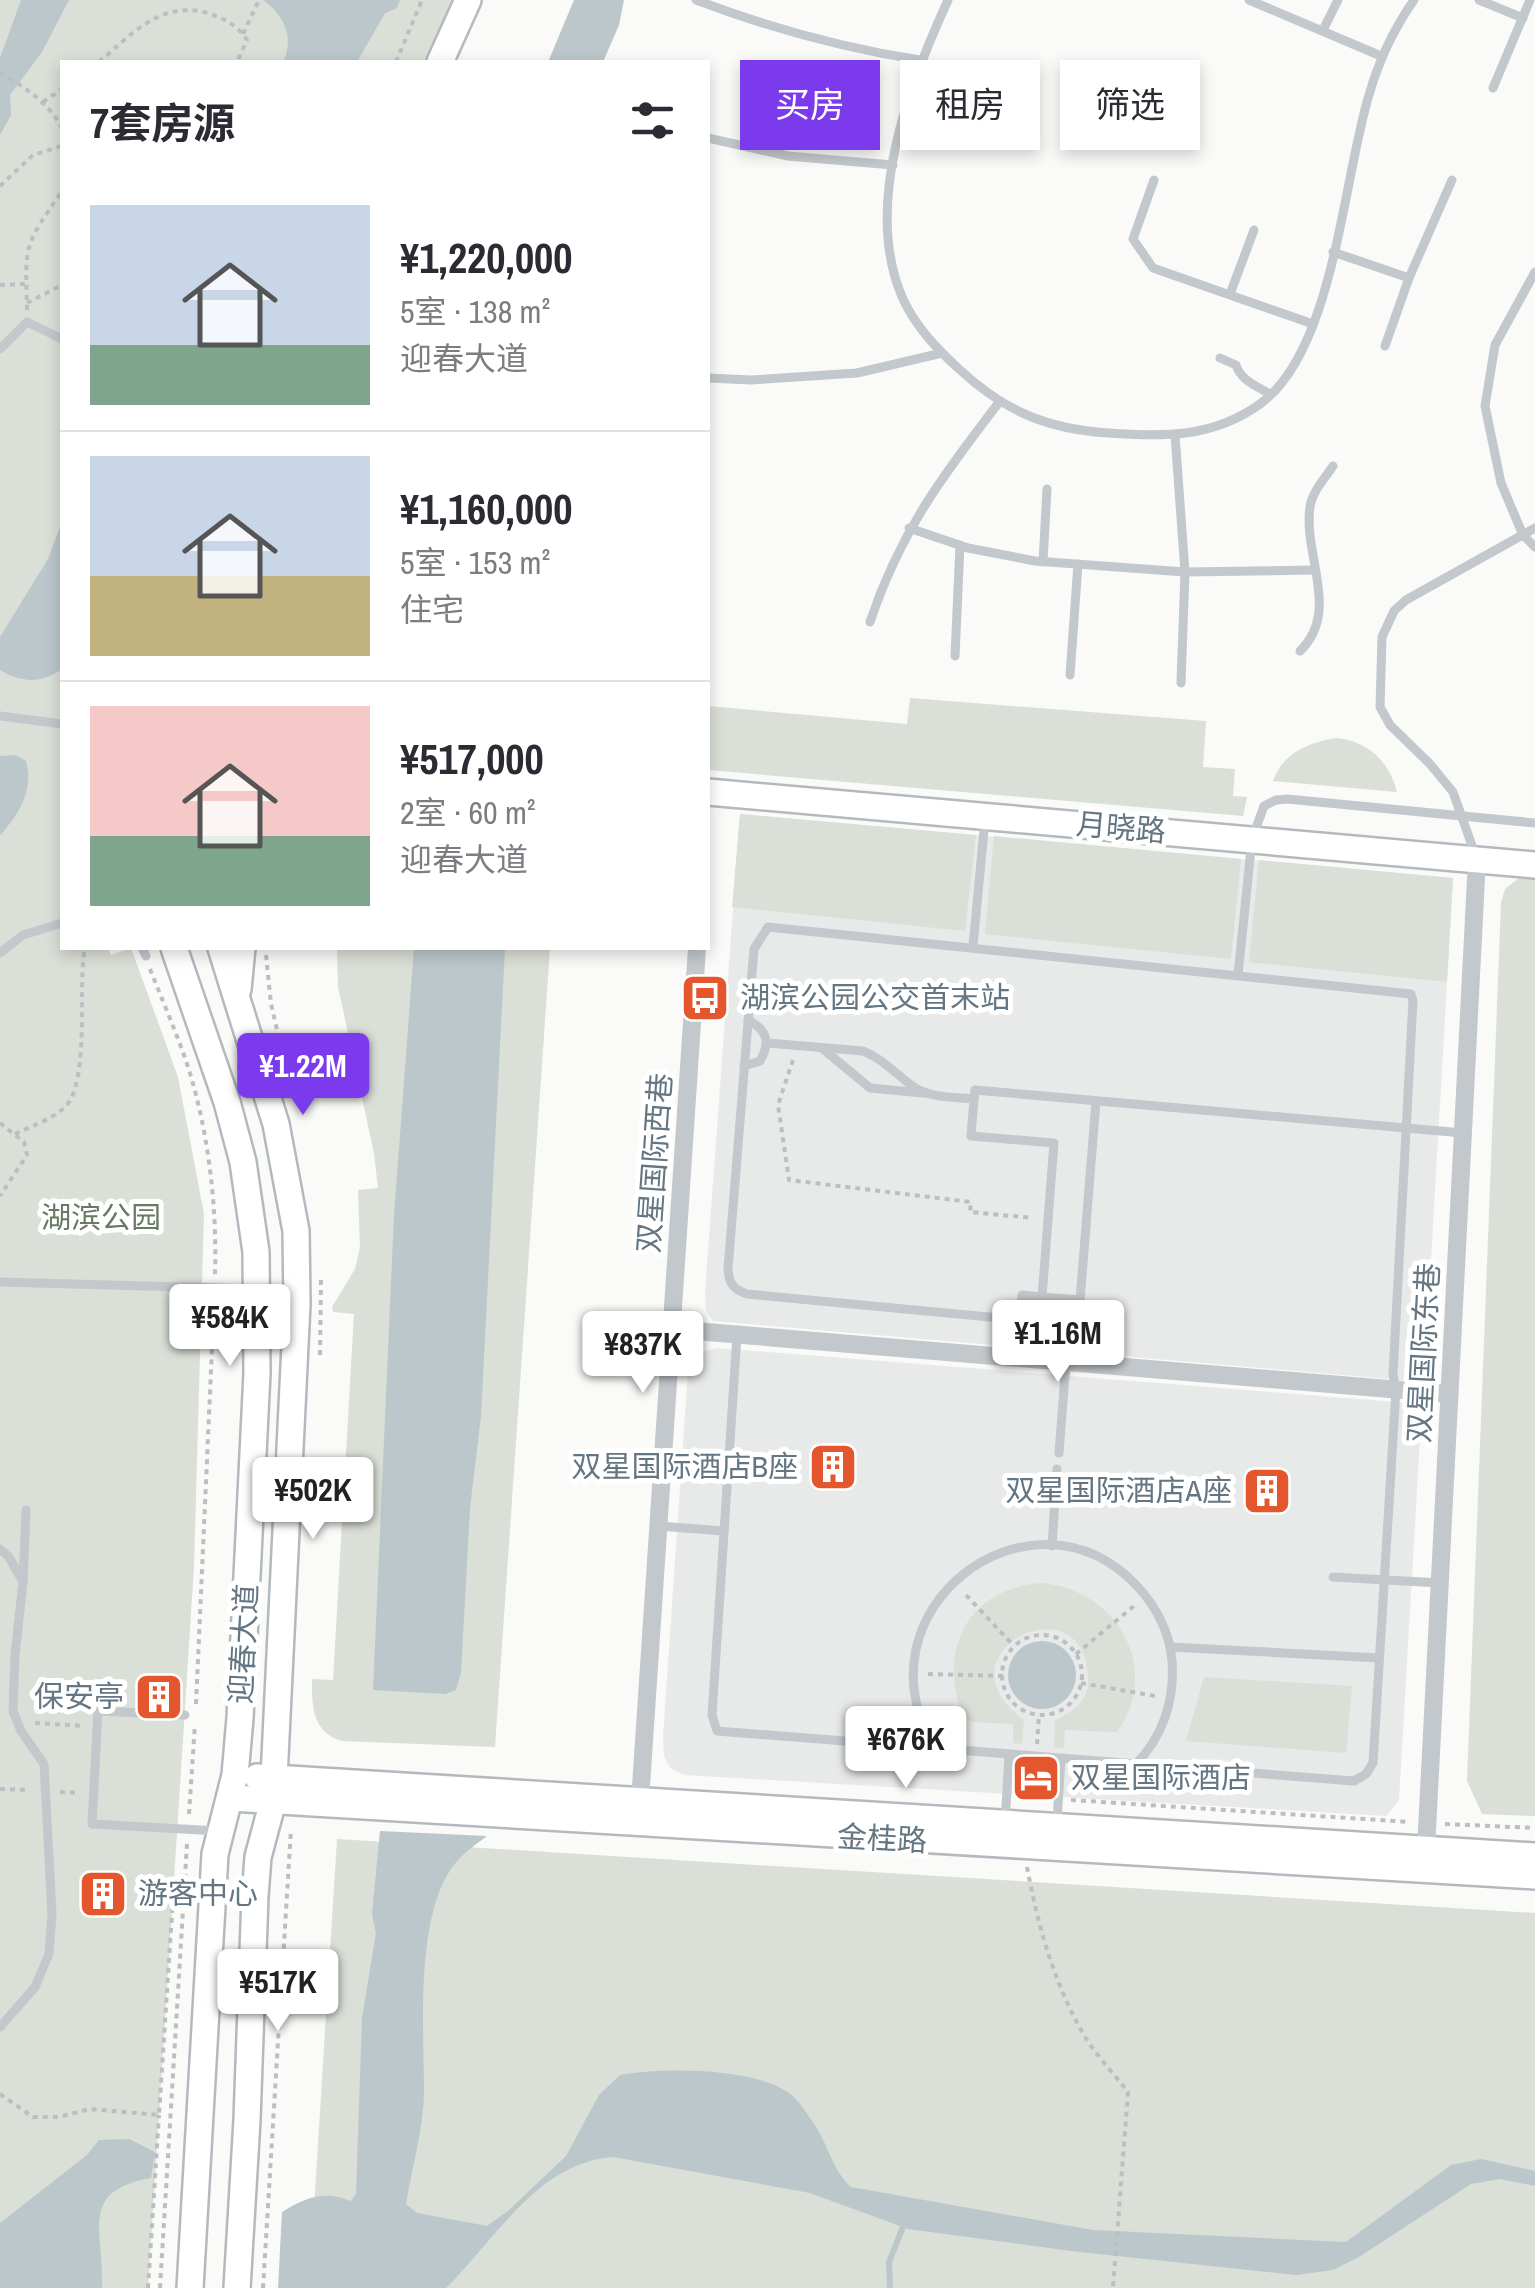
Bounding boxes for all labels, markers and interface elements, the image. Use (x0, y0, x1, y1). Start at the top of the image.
chip: 买房 (740, 60, 880, 150)
chip: 租房 (900, 60, 1040, 150)
chip: 筛选 (1060, 60, 1200, 150)
icon: filters (625, 93, 680, 148)
text: 7套房源 (90, 95, 235, 151)
text: ¥1,220,000 (400, 230, 572, 286)
icon: home (170, 245, 290, 365)
text: 5室 · 138 m² (400, 290, 550, 333)
text: 迎春大道 (400, 337, 528, 380)
text: ¥1,160,000 (400, 481, 572, 537)
icon: home (170, 496, 290, 616)
text: 5室 · 153 m² (400, 541, 550, 584)
text: 住宅 (400, 588, 464, 631)
text: ¥517,000 (400, 731, 544, 787)
icon: home (170, 746, 290, 866)
text: 2室 · 60 m² (400, 791, 536, 834)
street label: 月晓路 (1075, 803, 1168, 851)
text: 迎春大道 (400, 838, 528, 881)
bus stop icon: 湖滨公园公交首末站 (679, 972, 731, 1024)
place label: 湖滨公园公交首末站 (740, 977, 1010, 1017)
pin: ¥1.22M (222, 1033, 384, 1118)
text: ¥1.22M (259, 1044, 347, 1087)
street label: 双星国际西巷 (628, 1072, 680, 1254)
park label: 湖滨公园 (41, 1197, 161, 1237)
street label: 双星国际东巷 (1398, 1262, 1448, 1444)
pin: ¥584K (160, 1284, 300, 1369)
text: ¥584K (191, 1295, 269, 1338)
pin: ¥1.16M (977, 1300, 1139, 1385)
pin: ¥837K (573, 1311, 713, 1396)
text: ¥1.16M (1014, 1311, 1102, 1354)
text: ¥837K (604, 1322, 682, 1365)
building icon: 双星国际酒店B座 (807, 1441, 859, 1493)
place label: 双星国际酒店B座 (572, 1446, 798, 1486)
pin: ¥502K (243, 1457, 383, 1542)
building icon: 双星国际酒店A座 (1241, 1465, 1293, 1517)
text: ¥502K (274, 1468, 352, 1511)
place label: 双星国际酒店A座 (1006, 1470, 1232, 1510)
street label: 迎春大道 (220, 1583, 266, 1705)
building icon: 保安亭 (133, 1671, 185, 1723)
place label: 保安亭 (34, 1676, 124, 1716)
pin: ¥676K (836, 1706, 976, 1791)
text: ¥676K (867, 1717, 945, 1760)
hotel icon: 双星国际酒店 (1010, 1752, 1062, 1804)
place label: 双星国际酒店 (1071, 1757, 1251, 1797)
street label: 金桂路 (836, 1816, 928, 1860)
building icon: 游客中心 (77, 1868, 129, 1920)
place label: 游客中心 (138, 1873, 258, 1913)
pin: ¥517K (208, 1949, 348, 2034)
text: ¥517K (239, 1960, 317, 2003)

